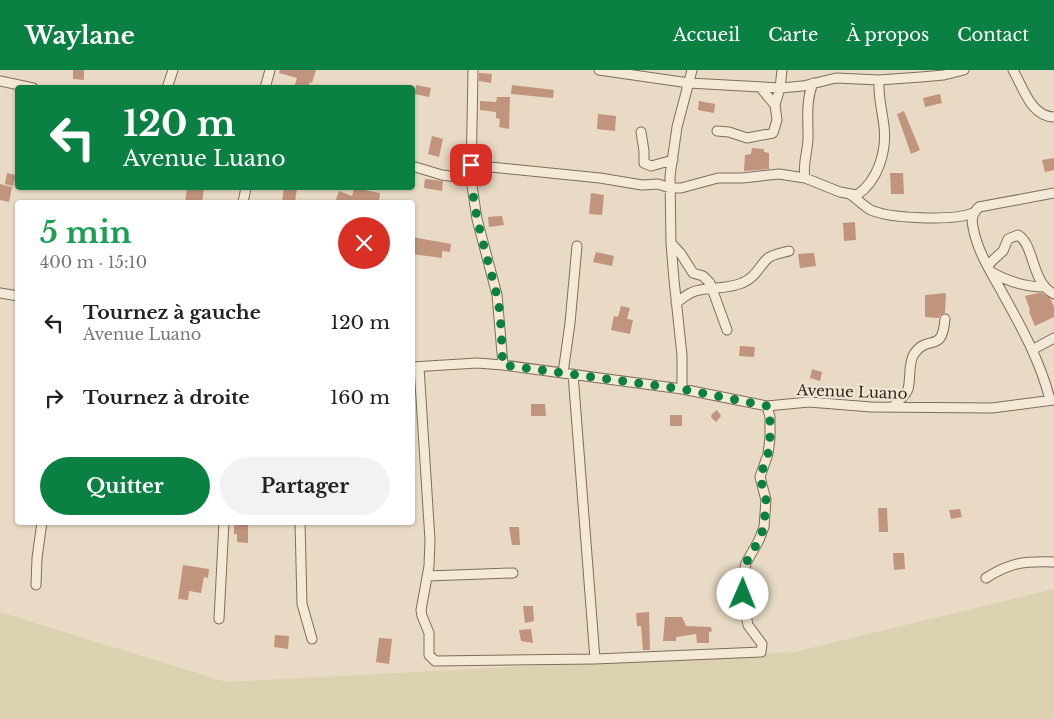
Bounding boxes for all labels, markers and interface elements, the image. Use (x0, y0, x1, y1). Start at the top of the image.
text: Waylane (25, 21, 135, 50)
text: Accueil (673, 24, 740, 46)
text: Carte (768, 24, 818, 46)
text: À propos (846, 24, 929, 46)
text: Contact (957, 24, 1029, 46)
text: 120 m (123, 102, 236, 145)
icon: left (40, 105, 105, 170)
pin (450, 144, 492, 186)
text: Avenue Luano (123, 145, 286, 172)
icon: arrive (457, 151, 485, 179)
text: 5 min (40, 214, 132, 251)
button: close (338, 217, 390, 269)
text: 400 m · 15:10 (40, 252, 147, 272)
text: Tournez à gauche (83, 301, 261, 324)
icon: left (40, 309, 68, 337)
text: 120 m (330, 311, 390, 334)
text: Avenue Luano (83, 324, 201, 344)
street label: Avenue Luano (795, 380, 908, 403)
icon: right (40, 384, 68, 412)
text: Tournez à droite (83, 386, 250, 409)
text: 160 m (330, 386, 390, 409)
button: Quitter (40, 457, 210, 515)
button: Partager (220, 457, 390, 515)
position arrow (716, 567, 768, 619)

